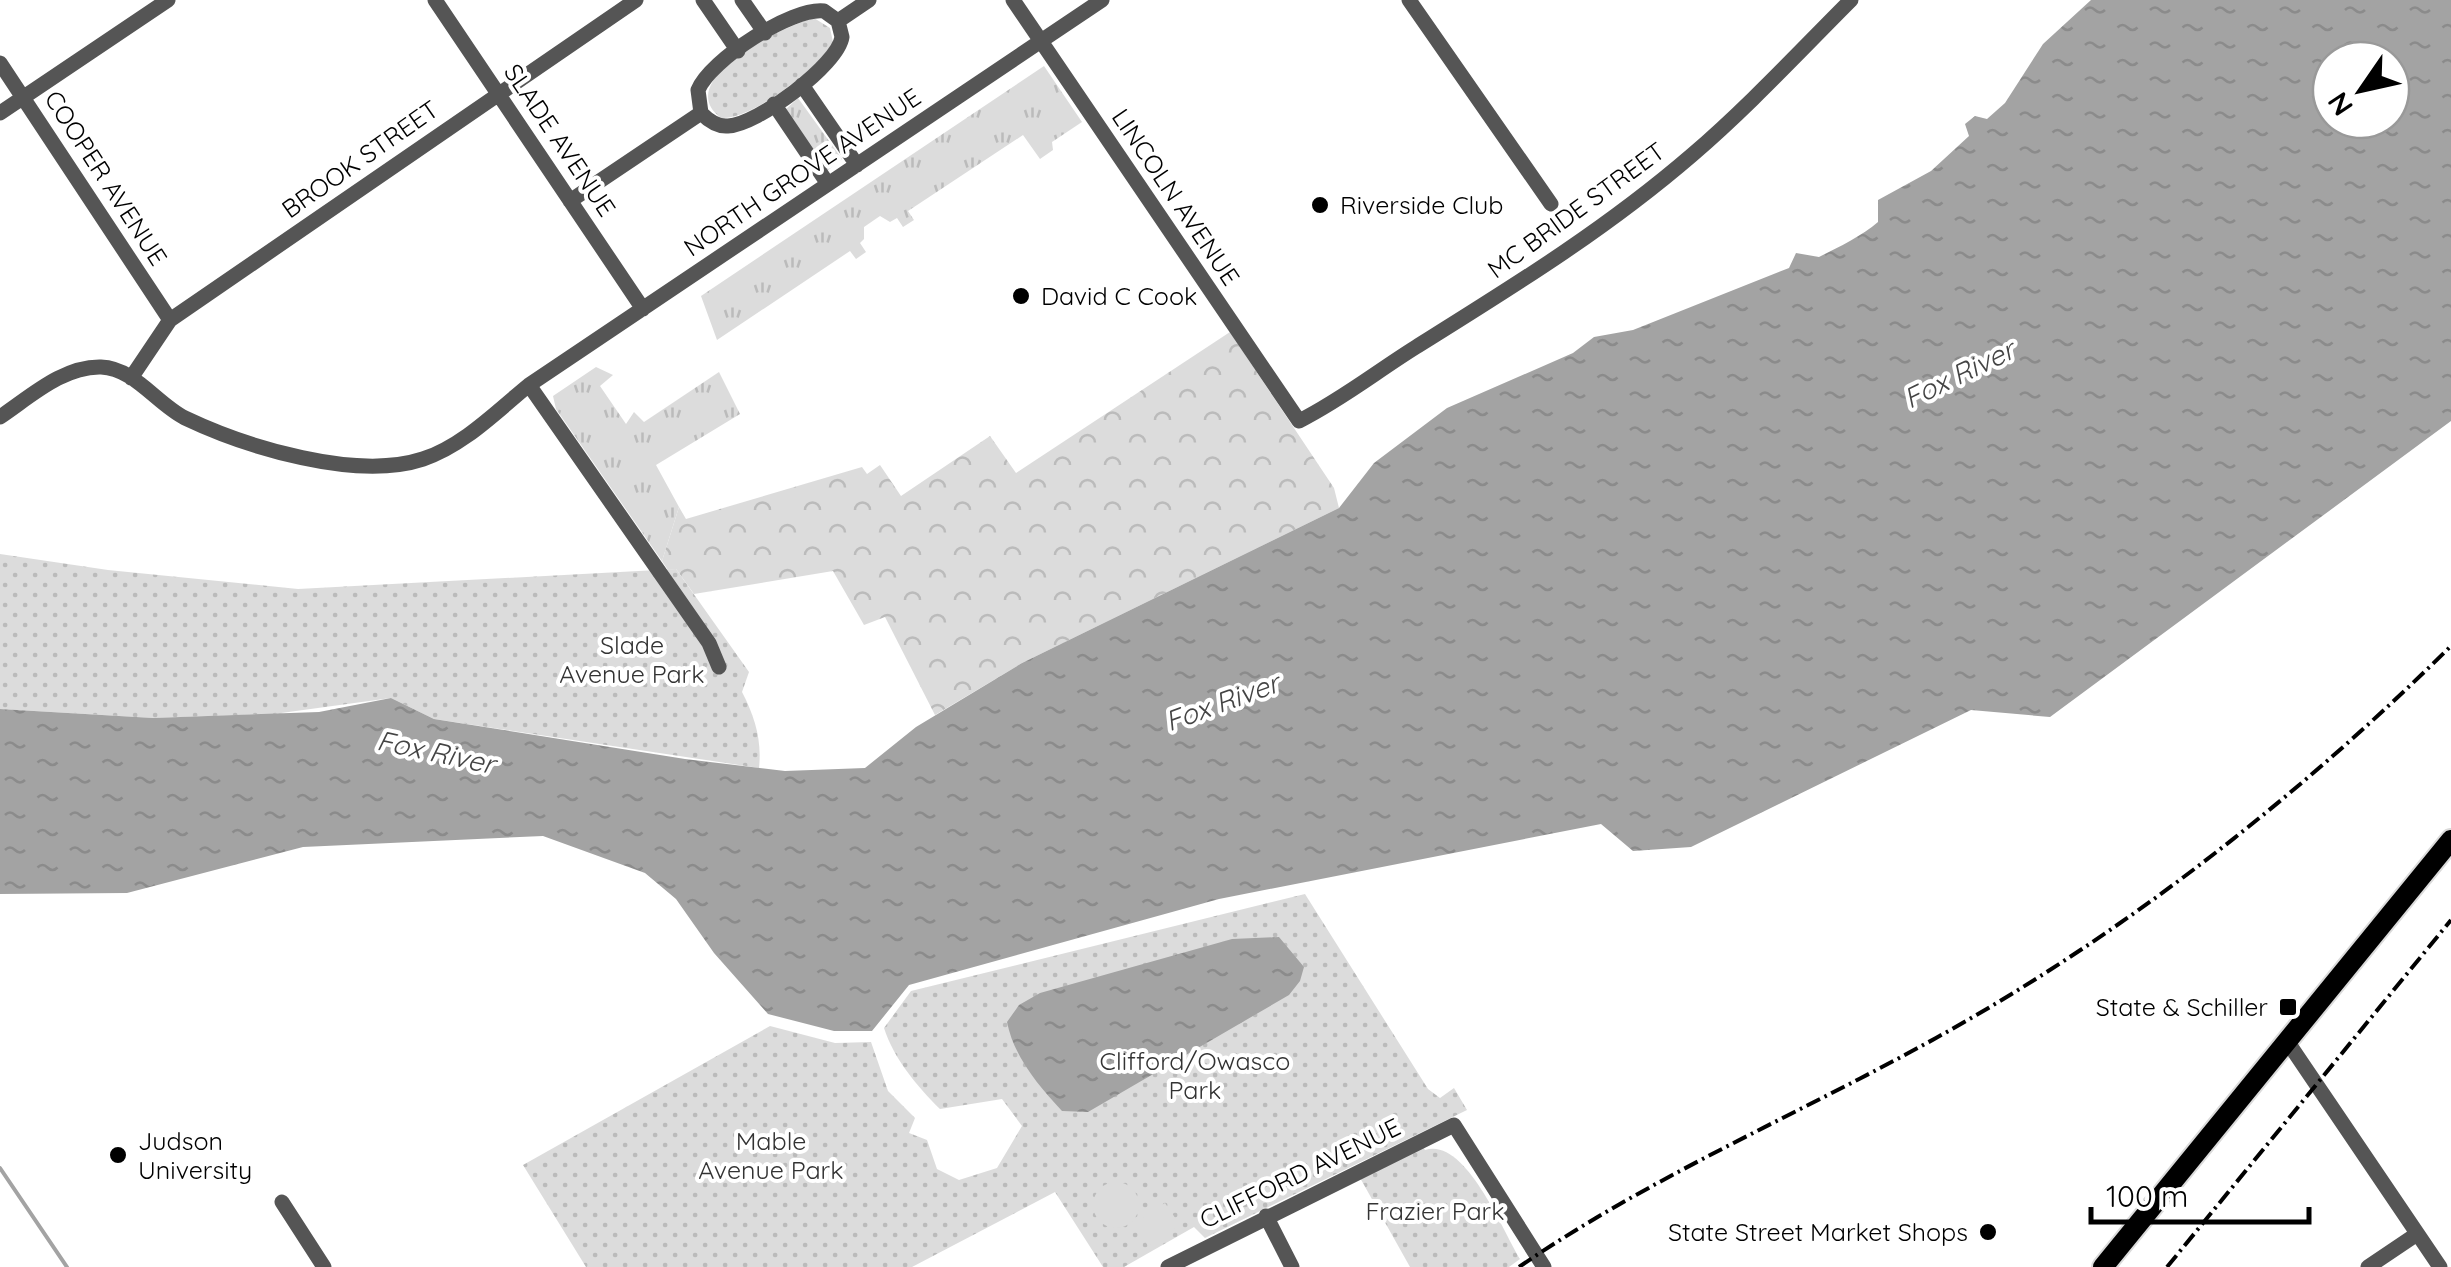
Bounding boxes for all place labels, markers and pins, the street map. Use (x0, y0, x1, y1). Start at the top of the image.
place label: Riverside Club (1340, 189, 1503, 220)
marker: Riverside Club (1309, 194, 1331, 216)
place label: David C Cook (1041, 280, 1197, 311)
marker: David C Cook (1010, 285, 1032, 307)
place label: State & Schiller (2096, 991, 2268, 1022)
marker: State & Schiller (2277, 996, 2299, 1018)
place label: Judson University (138, 1125, 252, 1185)
marker: Judson University (107, 1144, 129, 1166)
place label: State Street Market Shops (1668, 1216, 1968, 1247)
marker: State Street Market Shops (1977, 1221, 1999, 1243)

